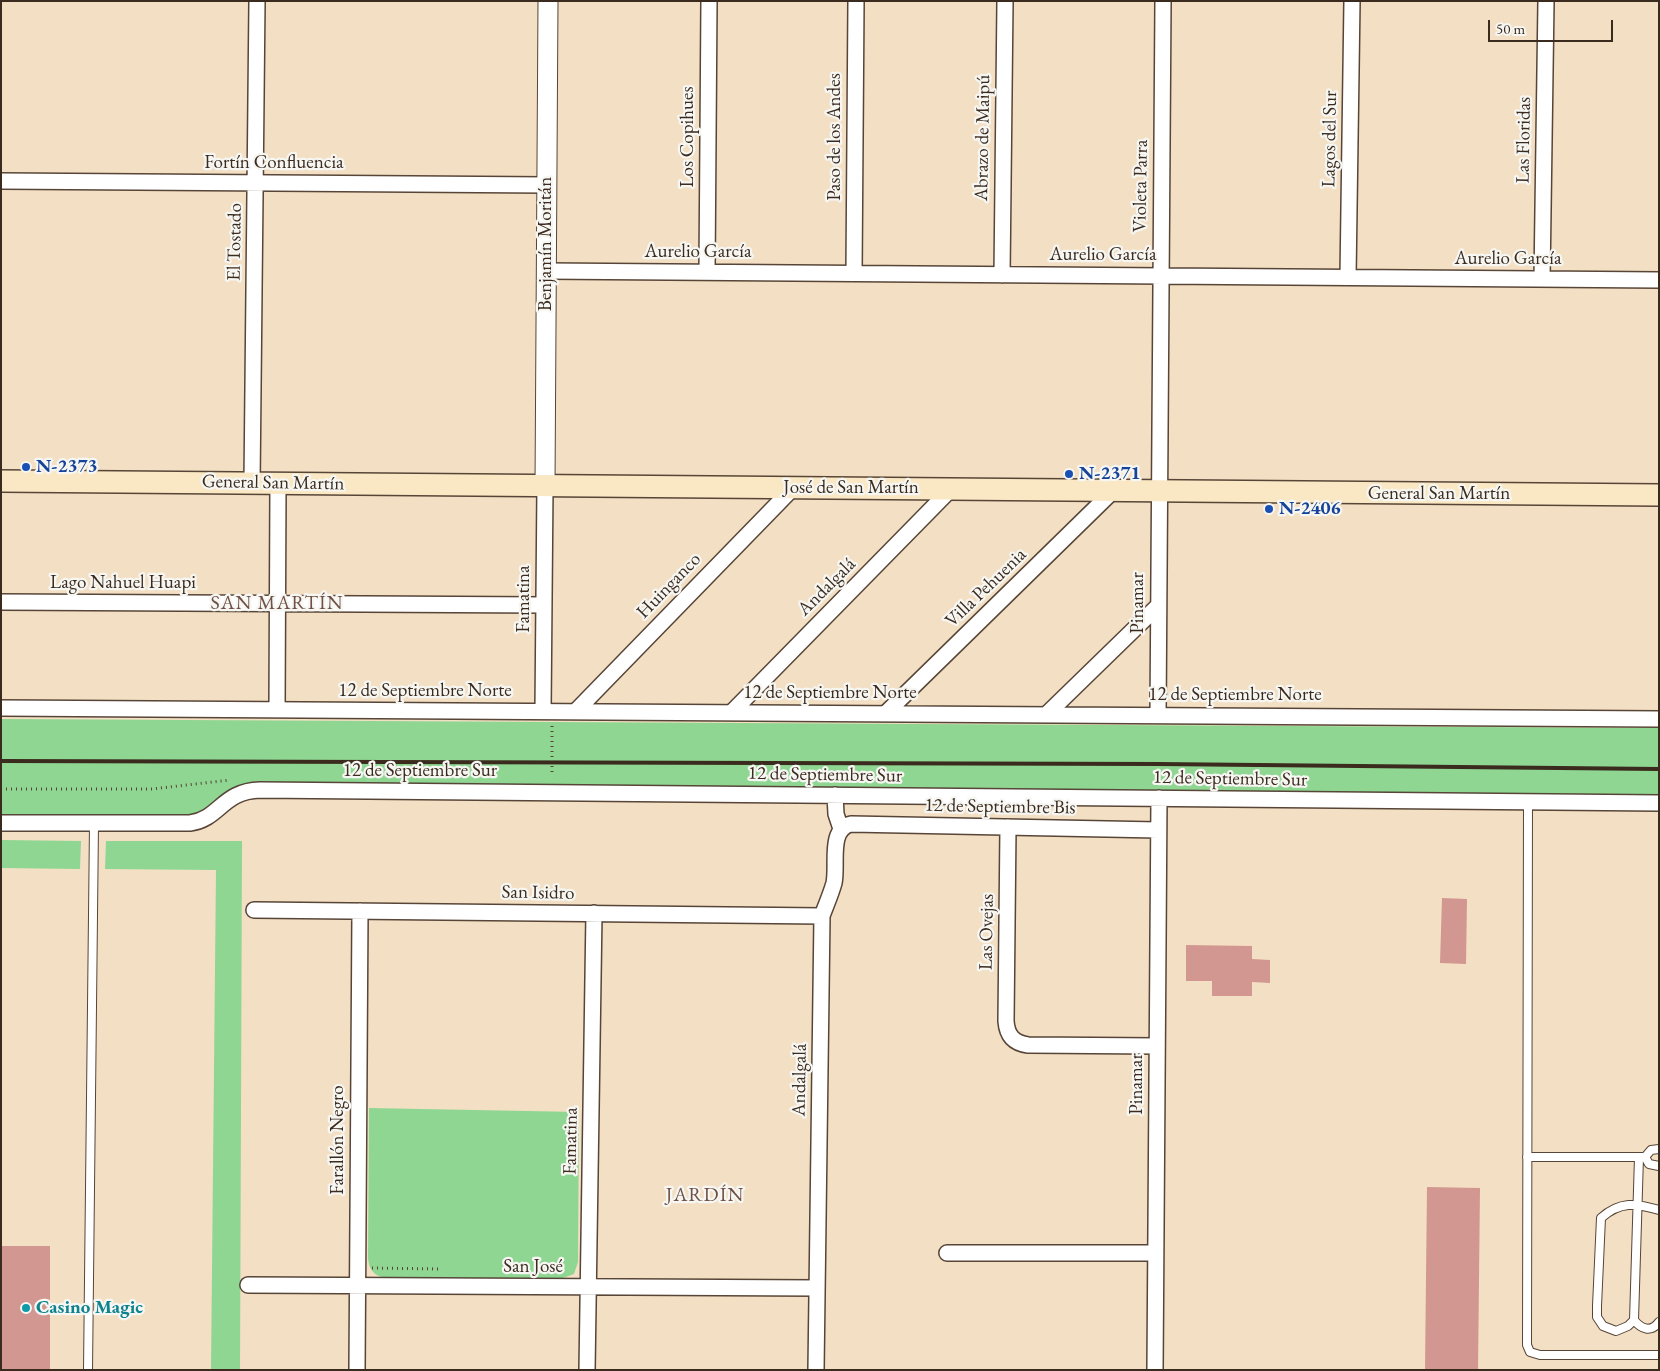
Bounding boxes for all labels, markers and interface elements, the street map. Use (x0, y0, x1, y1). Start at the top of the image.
scale bar (1490, 10, 1615, 42)
text: 50 m (1496, 19, 1525, 38)
street label: Paso de los Andes (824, 73, 846, 201)
street label: Abrazo de Maipú (970, 75, 996, 201)
street label: Los Copihues (677, 86, 699, 188)
street label: Lagos del Sur (1318, 90, 1342, 188)
street label: Las Floridas (1512, 96, 1536, 184)
street label: Violeta Parra (1129, 139, 1153, 233)
street label: Fortín Confluencia (204, 152, 344, 174)
street label: Benjamín Moritán (535, 177, 557, 311)
street label: El Tostado (223, 203, 247, 281)
street label: Aurelio García (644, 241, 752, 263)
street label: Aurelio García (1049, 244, 1157, 266)
street label: Aurelio García (1454, 248, 1562, 270)
place label: N-2373 (36, 456, 98, 478)
marker: N-2373 (20, 461, 32, 473)
place label: N-2371 (1079, 463, 1141, 485)
marker: N-2371 (1063, 468, 1075, 480)
street label: General San Martín (202, 470, 344, 496)
street label: José de San Martín (783, 477, 919, 499)
street label: General San Martín (1368, 483, 1510, 505)
place label: N-2406 (1279, 498, 1341, 520)
marker: N-2406 (1263, 503, 1275, 515)
street label: Villa Pehuenia (941, 544, 1031, 632)
street label: Huinganco (632, 548, 706, 624)
street label: Andalgalá (793, 553, 861, 621)
street label: Famatina (513, 565, 535, 633)
street label: Lago Nahuel Huapi (50, 572, 196, 594)
street label: Pinamar (1127, 572, 1149, 634)
district label: SAN MARTÍN (209, 592, 345, 616)
street label: 12 de Septiembre Norte (338, 680, 512, 702)
street label: 12 de Septiembre Norte (743, 682, 917, 704)
street label: 12 de Septiembre Norte (1148, 684, 1322, 706)
street label: 12 de Septiembre Sur (343, 760, 497, 782)
street label: 12 de Septiembre Sur (748, 762, 902, 788)
street label: 12 de Septiembre Sur (1153, 766, 1307, 792)
street label: 12 de Septiembre Bis (924, 794, 1076, 820)
street label: San Isidro (501, 881, 575, 905)
street label: Las Ovejas (975, 894, 999, 970)
street label: Andalgalá (788, 1043, 812, 1117)
street label: Pinamar (1126, 1053, 1148, 1115)
street label: Farallón Negro (327, 1085, 349, 1195)
street label: Famatina (559, 1107, 583, 1175)
district label: JARDÍN (665, 1184, 745, 1208)
street label: San José (503, 1256, 563, 1278)
place label: Casino Magic (36, 1297, 143, 1319)
marker: Casino Magic (20, 1302, 32, 1314)

